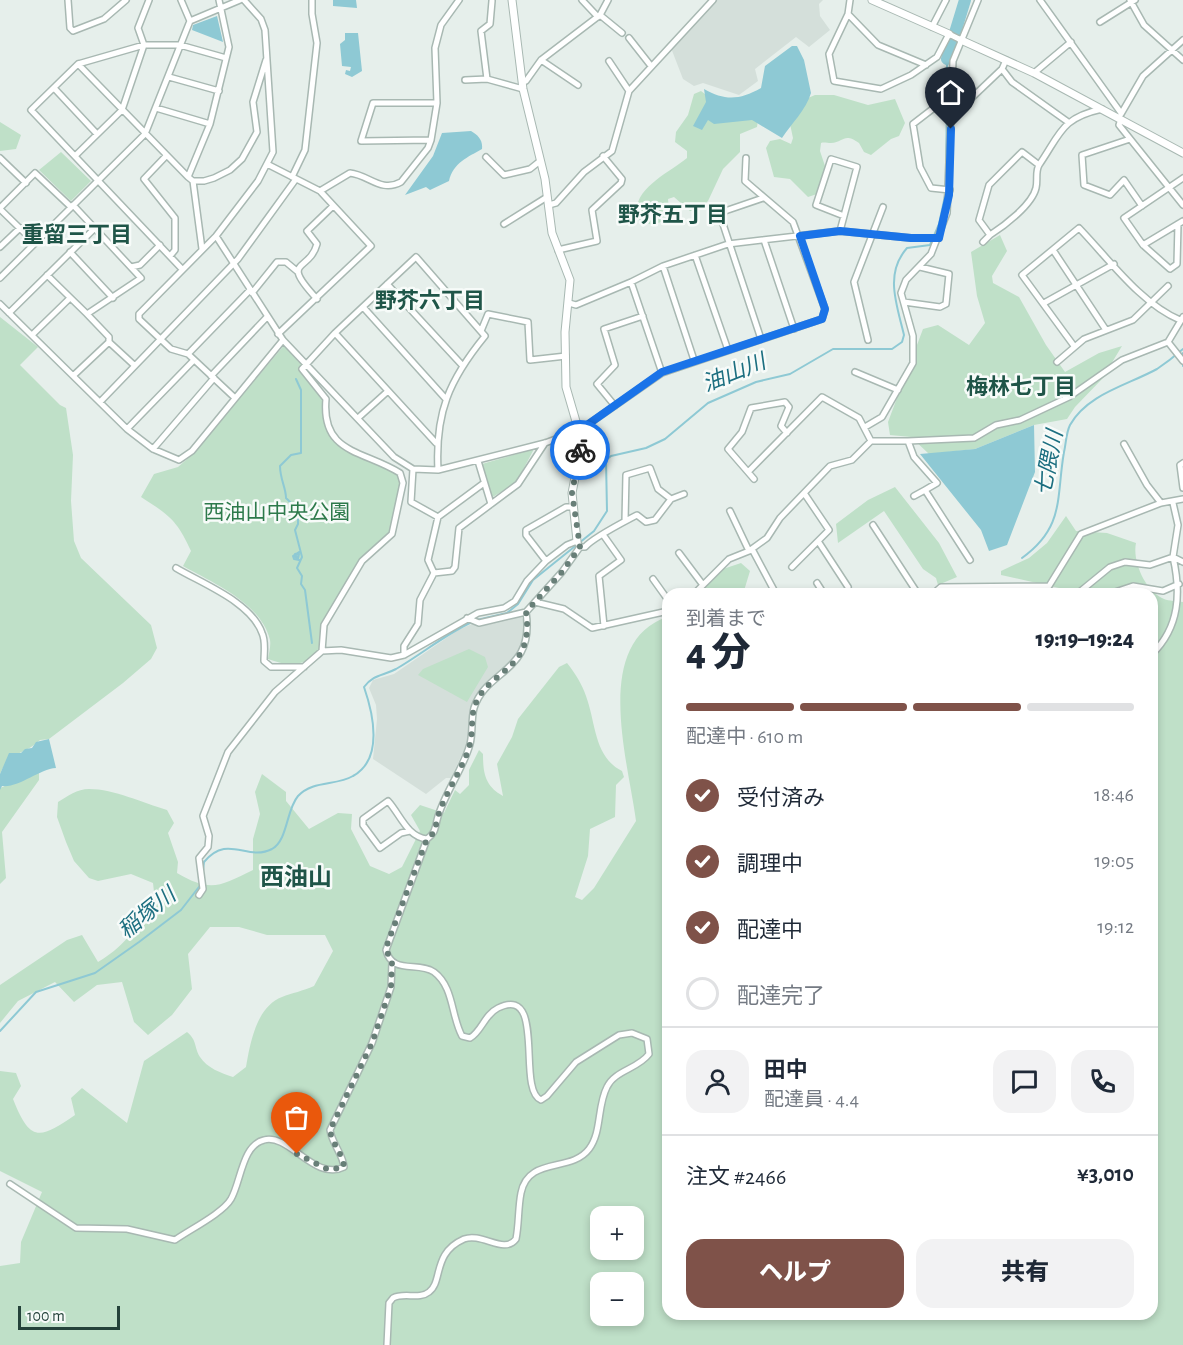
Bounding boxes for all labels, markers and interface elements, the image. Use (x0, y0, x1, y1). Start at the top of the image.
pin (925, 67, 976, 129)
icon: home (934, 76, 967, 109)
district label: 野芥五丁目 (618, 203, 728, 226)
district label: 重留三丁目 (22, 223, 132, 246)
district label: 野芥六丁目 (375, 289, 485, 312)
water label: 油山川 (699, 349, 771, 396)
district label: 梅林七丁目 (966, 375, 1076, 398)
courier (550, 420, 610, 480)
water label: 七隈川 (1031, 426, 1066, 498)
icon: bike (564, 434, 597, 467)
park label: 西油山中央公園 (204, 501, 351, 523)
text: 到着まで (686, 609, 766, 629)
text: 19:19–19:24 (1036, 628, 1134, 650)
text: 4 分 (686, 634, 751, 673)
text: 配達中 · 610 m (686, 727, 803, 747)
icon: check (686, 779, 719, 812)
text: 18:46 (1094, 785, 1134, 805)
text: 受付済み (737, 787, 825, 809)
icon: check (686, 845, 719, 878)
text: 19:05 (1094, 851, 1134, 871)
text: 調理中 (737, 853, 803, 875)
district label: 西油山 (260, 864, 332, 890)
water label: 稲塚川 (114, 882, 181, 942)
icon: check (686, 911, 719, 944)
text: 19:12 (1097, 917, 1134, 937)
text: 配達中 (737, 919, 803, 941)
text: 配達完了 (737, 985, 825, 1007)
button: person (686, 1050, 749, 1113)
button: chat (993, 1050, 1056, 1113)
button: phone (1071, 1050, 1134, 1113)
text: 田中 (764, 1059, 808, 1081)
text: 配達員 · 4.4 (764, 1090, 859, 1110)
pin (271, 1092, 322, 1154)
icon: bag (280, 1101, 313, 1134)
text: ¥3,010 (1077, 1163, 1134, 1185)
text: 注文 #2466 (686, 1166, 786, 1188)
map controls (590, 1206, 644, 1326)
button: + (590, 1206, 644, 1260)
button: ヘルプ (686, 1239, 904, 1308)
button: 共有 (916, 1239, 1134, 1308)
button: − (590, 1272, 644, 1326)
scale bar (18, 1303, 120, 1330)
text: 100 m (27, 1308, 65, 1324)

